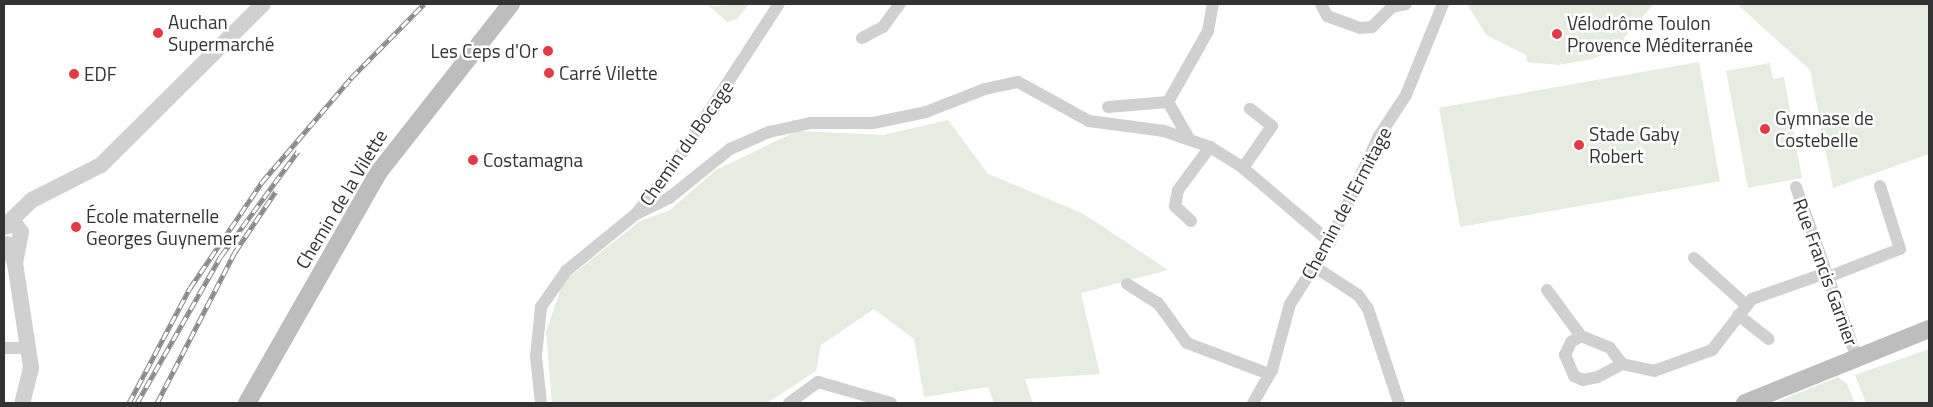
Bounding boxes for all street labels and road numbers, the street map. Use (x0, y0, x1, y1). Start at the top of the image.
street label: Chemin du Bocage (634, 76, 738, 210)
street label: Chemin de l'Ermitage (1296, 123, 1396, 283)
street label: Chemin de la Vilette (290, 125, 392, 273)
street label: Rue Francis Garnier (1789, 195, 1863, 349)

